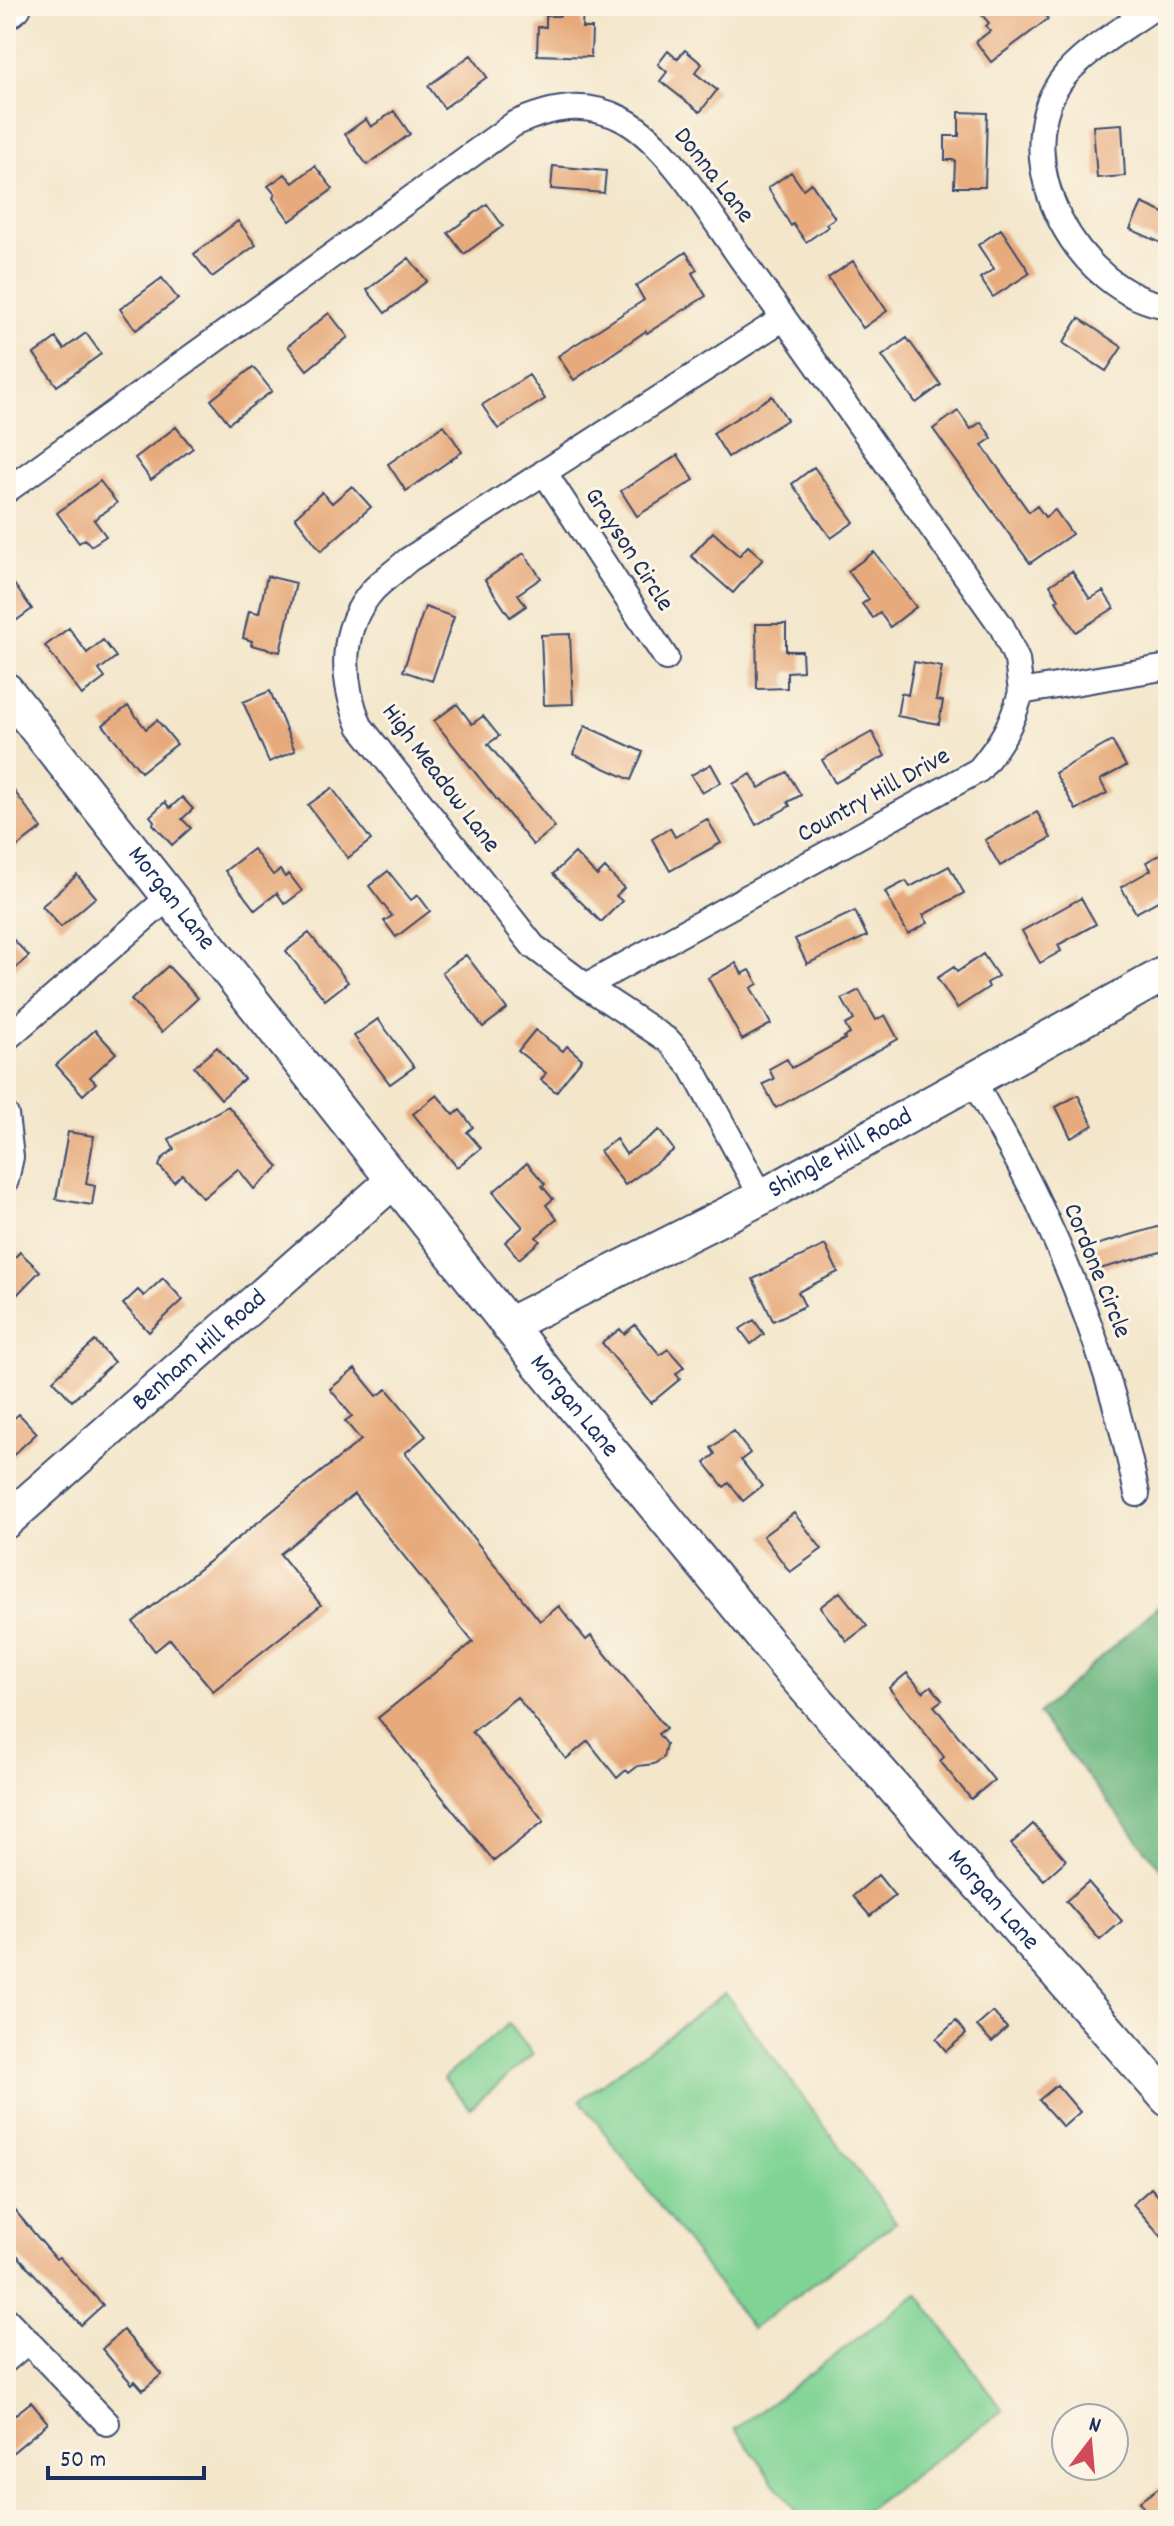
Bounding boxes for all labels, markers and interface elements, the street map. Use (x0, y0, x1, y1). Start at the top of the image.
street label: Donna Lane (663, 120, 763, 232)
street label: Grayson Circle (574, 481, 682, 619)
street label: High Meadow Lane (371, 696, 509, 862)
street label: Country Hill Drive (791, 739, 957, 853)
street label: Morgan Lane (118, 838, 224, 959)
street label: Shingle Hill Road (761, 1099, 919, 1209)
street label: Cordone Circle (1052, 1198, 1140, 1344)
street label: Benham Hill Road (124, 1281, 275, 1420)
street label: Morgan Lane (520, 1347, 627, 1466)
street label: Morgan Lane (938, 1841, 1048, 1959)
north arrow (1050, 2402, 1130, 2482)
text: N (1085, 2410, 1104, 2443)
scale bar (48, 2430, 204, 2480)
text: 50 m (60, 2444, 106, 2478)

